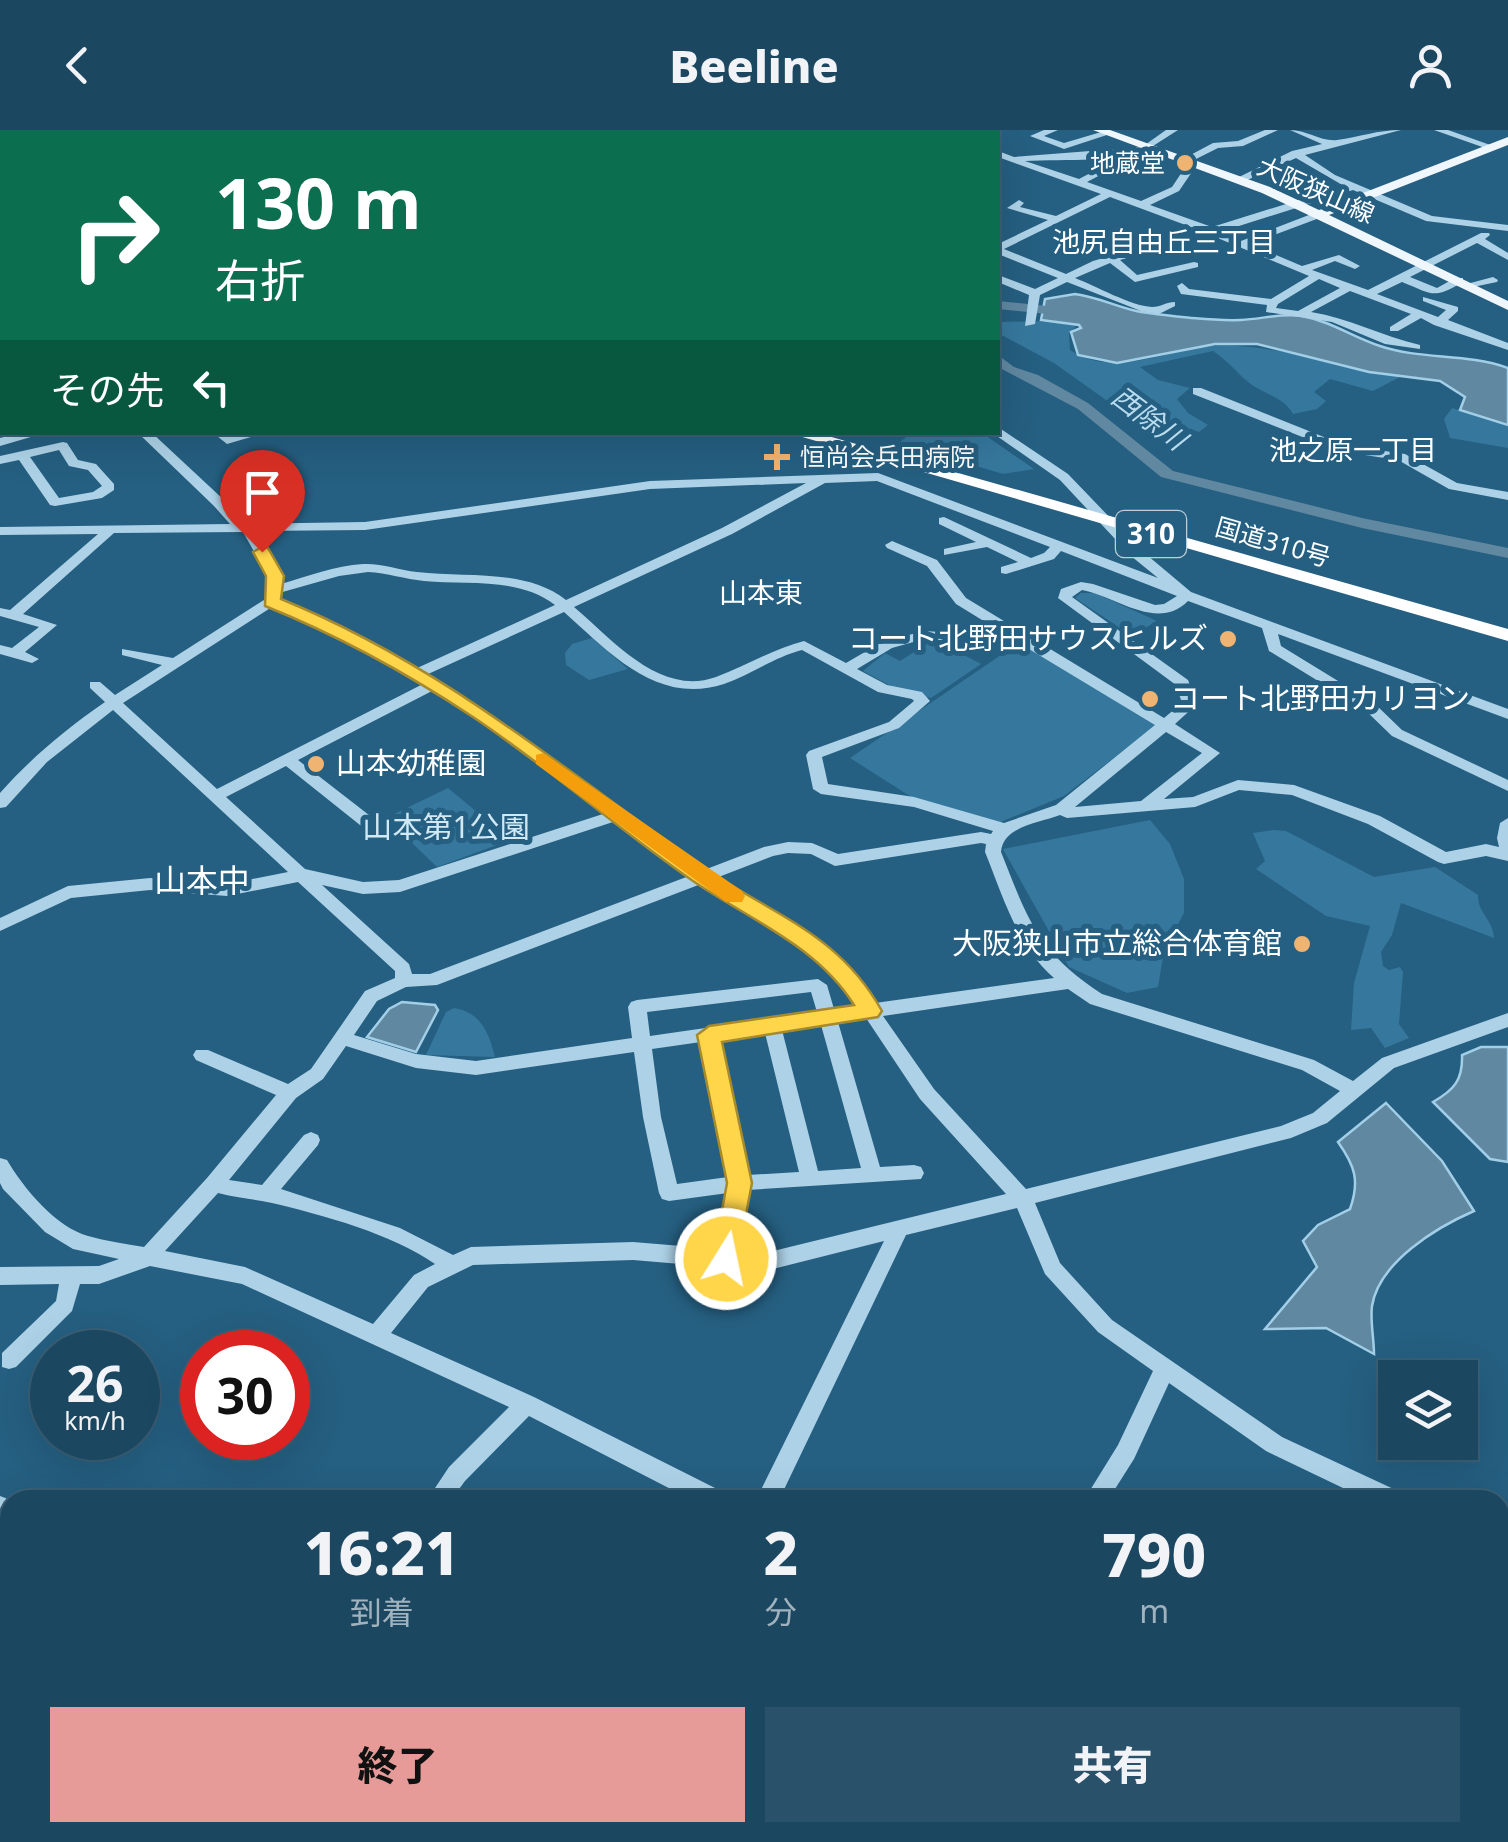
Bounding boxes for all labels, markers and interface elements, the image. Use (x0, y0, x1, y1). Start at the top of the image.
text: Beeline (669, 35, 839, 96)
icon: back (50, 38, 105, 93)
icon: person (1403, 38, 1458, 93)
place label: 地蔵堂 (1090, 145, 1165, 179)
street label: 大阪狭山線 (1252, 148, 1380, 230)
marker: 地蔵堂 (1174, 152, 1196, 174)
text: 130 m (215, 154, 422, 250)
icon: right (50, 170, 180, 300)
district label: 池尻自由丘三丁目 (1052, 222, 1276, 260)
text: 右折 (215, 249, 305, 310)
icon: left (184, 360, 239, 415)
text: その先 (50, 363, 164, 415)
water label: 西除川 (1105, 377, 1197, 459)
district label: 池之原一丁目 (1269, 430, 1437, 468)
place label: 恒尚会兵田病院 (800, 439, 975, 473)
marker: 恒尚会兵田病院 (764, 444, 790, 470)
pin (220, 450, 305, 553)
icon: arrive (235, 465, 290, 520)
street label: 国道310号 (1212, 508, 1335, 574)
road number: 310 (1116, 511, 1186, 557)
district label: 山本東 (719, 573, 803, 611)
place label: コート北野田サウスヒルズ (848, 617, 1208, 658)
marker: コート北野田サウスヒルズ (1217, 628, 1239, 650)
place label: コート北野田カリヨン (1170, 677, 1470, 718)
marker: コート北野田カリヨン (1139, 688, 1161, 710)
place label: 山本幼稚園 (336, 742, 486, 783)
marker: 山本幼稚園 (305, 753, 327, 775)
park label: 山本第1公園 (362, 806, 530, 847)
district label: 山本中 (154, 858, 250, 901)
place label: 大阪狭山市立総合体育館 (952, 922, 1282, 963)
marker: 大阪狭山市立総合体育館 (1291, 933, 1313, 955)
position arrow (674, 1207, 778, 1311)
speed limit sign: 30 (180, 1330, 310, 1460)
text: 26 (66, 1349, 124, 1417)
map controls (1378, 1360, 1478, 1460)
button: layers (1378, 1360, 1478, 1460)
text: km/h (64, 1403, 126, 1437)
text: 16:21 (304, 1511, 460, 1593)
text: 2 (764, 1511, 798, 1593)
text: 790 (1102, 1513, 1206, 1595)
text: m (1139, 1589, 1169, 1632)
text: 到着 (350, 1590, 414, 1633)
text: 分 (765, 1590, 797, 1633)
button: 終了 (50, 1707, 745, 1822)
button: 共有 (765, 1707, 1460, 1822)

